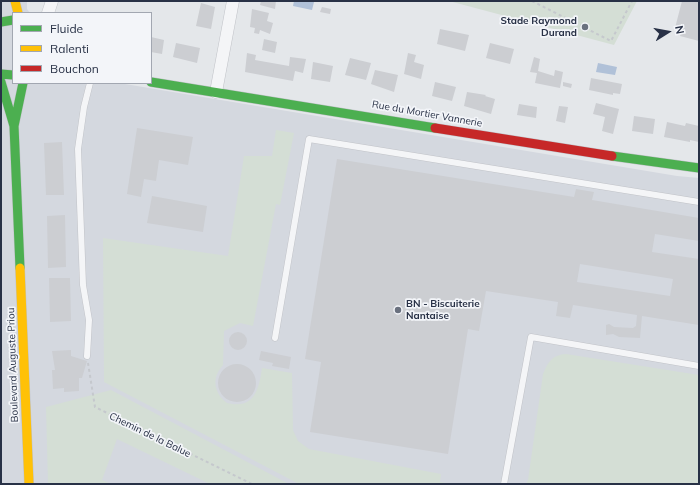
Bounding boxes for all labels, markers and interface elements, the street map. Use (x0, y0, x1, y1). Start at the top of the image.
legend (12, 12, 152, 84)
north arrow (648, 12, 688, 52)
place label: Stade Raymond Durand (501, 15, 577, 38)
text: Fluide (50, 21, 83, 36)
marker: Stade Raymond Durand (580, 22, 590, 32)
text: N (672, 24, 687, 35)
text: Ralenti (50, 41, 89, 56)
text: Bouchon (50, 61, 99, 76)
street label: Rue du Mortier Vannerie (371, 98, 483, 130)
place label: BN - Biscuiterie Nantaise (406, 298, 480, 322)
marker: BN - Biscuiterie Nantaise (393, 305, 403, 315)
street label: Boulevard Auguste Priou (5, 307, 21, 423)
street label: Chemin de la Balue (107, 410, 193, 460)

